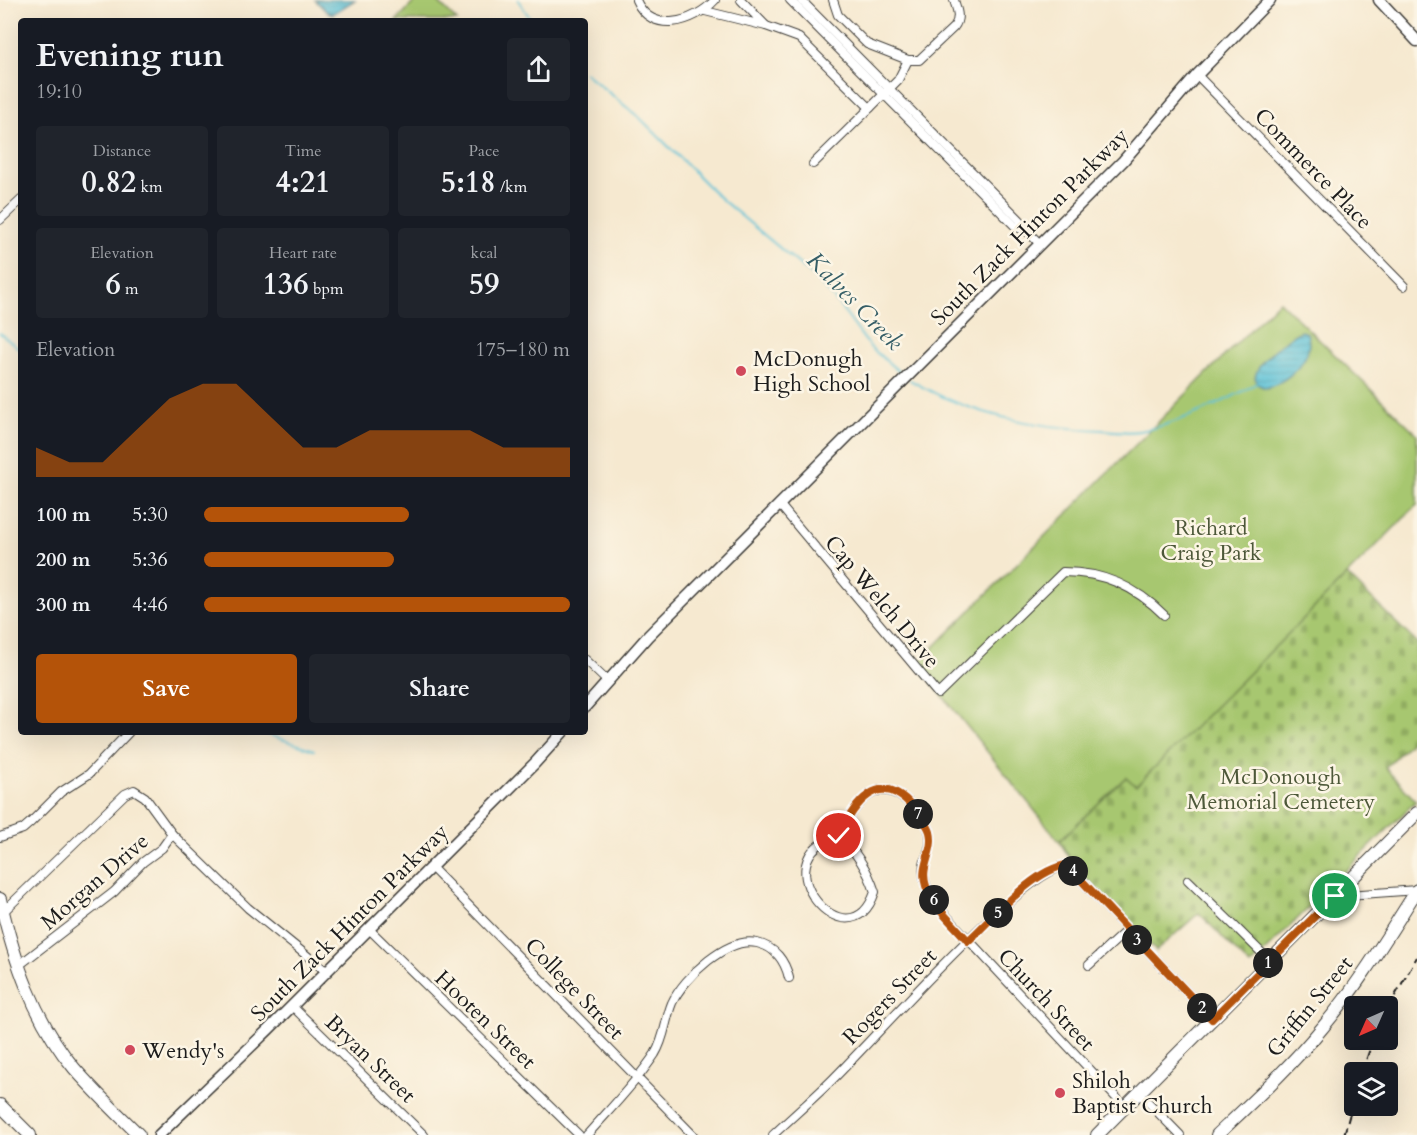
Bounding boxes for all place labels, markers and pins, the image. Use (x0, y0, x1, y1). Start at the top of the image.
place label: McDonugh High School (753, 344, 871, 399)
marker: McDonugh High School (734, 364, 748, 378)
pin: 7 (903, 799, 933, 829)
pin (813, 810, 864, 861)
pin: 4 (1058, 856, 1088, 886)
pin (1309, 870, 1360, 921)
pin: 6 (919, 885, 949, 915)
pin: 5 (983, 898, 1013, 928)
pin: 3 (1122, 925, 1152, 955)
pin: 1 (1253, 948, 1283, 978)
pin: 2 (1187, 993, 1217, 1023)
place label: Wendy's (141, 1036, 224, 1066)
marker: Wendy's (123, 1043, 137, 1057)
place label: Shiloh Baptist Church (1072, 1066, 1213, 1121)
marker: Shiloh Baptist Church (1053, 1086, 1067, 1100)

